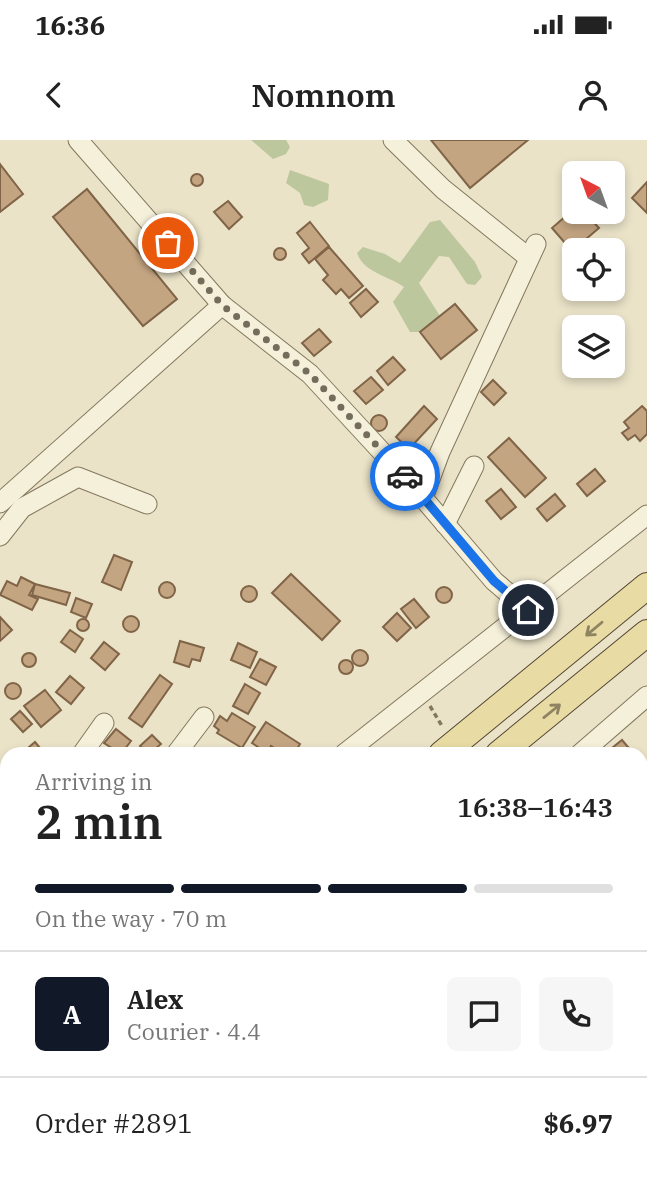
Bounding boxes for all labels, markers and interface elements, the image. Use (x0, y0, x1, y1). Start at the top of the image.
text: 16:36 (35, 8, 105, 42)
text: Nomnom (251, 74, 396, 116)
icon: back (35, 76, 73, 114)
icon: person (574, 76, 612, 114)
north arrow (562, 161, 625, 224)
map controls (562, 161, 625, 378)
pin (138, 213, 198, 273)
icon: bag (149, 224, 187, 262)
button: locate (562, 238, 625, 301)
button: layers (562, 315, 625, 378)
courier (370, 441, 440, 511)
icon: car (386, 457, 424, 495)
pin (498, 580, 558, 640)
icon: home (509, 591, 547, 629)
one-way arrow (586, 621, 604, 637)
one-way arrow (543, 703, 561, 719)
text: Arriving in (35, 766, 152, 796)
text: 16:38–16:43 (457, 790, 613, 824)
text: 2 min (35, 792, 163, 852)
text: On the way · 70 m (35, 903, 227, 933)
button: chat (447, 977, 521, 1051)
button: phone (539, 977, 613, 1051)
text: Alex (127, 982, 183, 1016)
text: A (63, 997, 81, 1031)
text: Courier · 4.4 (127, 1016, 261, 1046)
text: Order #2891 (35, 1106, 193, 1140)
text: $6.97 (543, 1106, 613, 1140)

